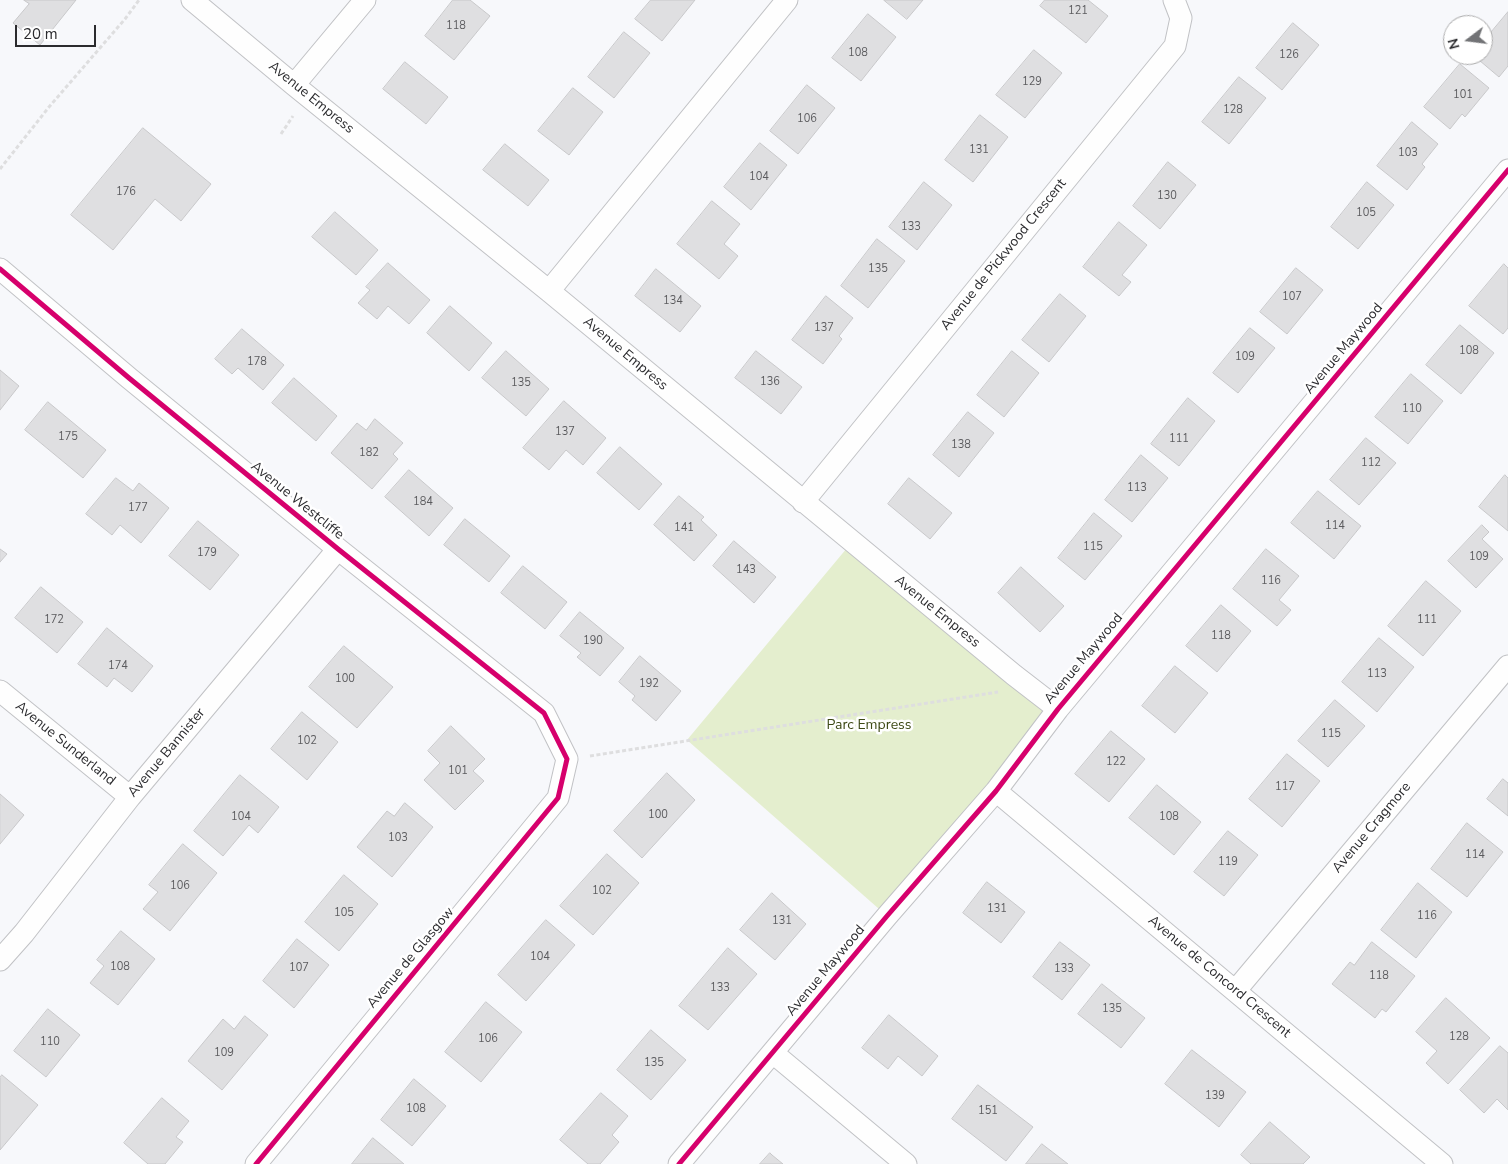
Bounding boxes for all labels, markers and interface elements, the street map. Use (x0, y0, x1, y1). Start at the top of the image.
house number: 121 (1068, 4, 1088, 18)
scale bar (18, 15, 99, 47)
north arrow (1443, 15, 1493, 65)
house number: 118 (446, 19, 466, 33)
text: 20 m (23, 24, 58, 44)
text: N (1443, 36, 1465, 51)
house number: 108 (848, 46, 868, 60)
house number: 126 (1279, 48, 1299, 62)
street label: Avenue Empress (265, 58, 357, 138)
house number: 129 (1022, 75, 1042, 89)
house number: 101 (1453, 88, 1473, 102)
house number: 128 (1223, 103, 1243, 117)
house number: 106 (797, 112, 817, 126)
house number: 131 (969, 143, 989, 157)
house number: 103 (1398, 146, 1418, 160)
house number: 104 (749, 170, 769, 184)
street label: Avenue de Pickwood Crescent (938, 176, 1070, 334)
house number: 176 (116, 185, 136, 199)
house number: 130 (1157, 189, 1177, 203)
house number: 105 (1356, 206, 1376, 220)
house number: 133 (901, 220, 921, 234)
house number: 135 (868, 262, 888, 276)
house number: 107 (1282, 290, 1302, 304)
house number: 134 (663, 294, 683, 308)
street label: Avenue Maywood (1301, 300, 1387, 398)
street label: Avenue Empress (579, 314, 671, 394)
house number: 137 (814, 321, 834, 335)
house number: 108 (1459, 344, 1479, 358)
house number: 109 (1235, 350, 1255, 364)
house number: 178 (247, 355, 267, 369)
house number: 136 (760, 375, 780, 389)
house number: 135 (511, 376, 531, 390)
house number: 110 (1402, 402, 1422, 416)
house number: 137 (555, 425, 575, 439)
house number: 175 (58, 430, 78, 444)
house number: 111 (1169, 432, 1189, 446)
house number: 138 (951, 438, 971, 452)
house number: 182 (359, 446, 379, 460)
house number: 112 (1361, 456, 1381, 470)
street label: Avenue Westcliffe (247, 458, 347, 544)
house number: 113 (1127, 481, 1147, 495)
house number: 184 (413, 495, 433, 509)
house number: 177 (128, 501, 148, 515)
house number: 114 (1325, 519, 1345, 533)
house number: 141 (674, 521, 694, 535)
house number: 115 (1083, 540, 1103, 554)
house number: 179 (197, 546, 217, 560)
house number: 109 (1469, 550, 1489, 564)
house number: 143 (736, 563, 756, 577)
street label: Avenue Empress (891, 572, 983, 652)
house number: 116 (1261, 574, 1281, 588)
street label: Avenue Maywood (1041, 610, 1127, 708)
house number: 172 (44, 613, 64, 627)
house number: 111 (1417, 613, 1437, 627)
house number: 118 (1211, 629, 1231, 643)
house number: 190 (583, 634, 603, 648)
house number: 174 (108, 659, 128, 673)
house number: 113 (1367, 667, 1387, 681)
house number: 100 (335, 672, 355, 686)
house number: 192 (639, 677, 659, 691)
street label: Avenue Sunderland (12, 698, 118, 790)
street label: Avenue Bannister (125, 705, 209, 801)
park label: Parc Empress (826, 718, 912, 734)
house number: 115 (1321, 727, 1341, 741)
house number: 102 (297, 734, 317, 748)
house number: 122 (1106, 755, 1126, 769)
house number: 101 (448, 764, 468, 778)
street label: Avenue Cragmore (1329, 779, 1415, 877)
house number: 117 (1275, 780, 1295, 794)
house number: 100 (648, 808, 668, 822)
house number: 104 (231, 810, 251, 824)
house number: 108 (1159, 810, 1179, 824)
house number: 103 (388, 831, 408, 845)
house number: 114 (1465, 848, 1485, 862)
house number: 119 (1218, 855, 1238, 869)
house number: 106 (170, 879, 190, 893)
house number: 102 (592, 884, 612, 898)
house number: 131 (987, 902, 1007, 916)
street label: Avenue de Glasgow (364, 904, 458, 1012)
house number: 105 (334, 906, 354, 920)
house number: 116 (1417, 909, 1437, 923)
street label: Avenue de Concord Crescent (1144, 912, 1294, 1042)
house number: 131 (772, 914, 792, 928)
street label: Avenue Maywood (783, 922, 869, 1020)
house number: 104 (530, 950, 550, 964)
house number: 108 (110, 960, 130, 974)
house number: 107 (289, 961, 309, 975)
house number: 133 (1054, 962, 1074, 976)
house number: 118 (1369, 969, 1389, 983)
house number: 133 (710, 981, 730, 995)
house number: 135 (1102, 1002, 1122, 1016)
house number: 128 (1449, 1030, 1469, 1044)
house number: 106 (478, 1032, 498, 1046)
house number: 110 (40, 1035, 60, 1049)
house number: 109 (214, 1046, 234, 1060)
house number: 135 (644, 1056, 664, 1070)
house number: 139 (1205, 1089, 1225, 1103)
house number: 108 (406, 1102, 426, 1116)
house number: 151 (978, 1104, 998, 1118)

